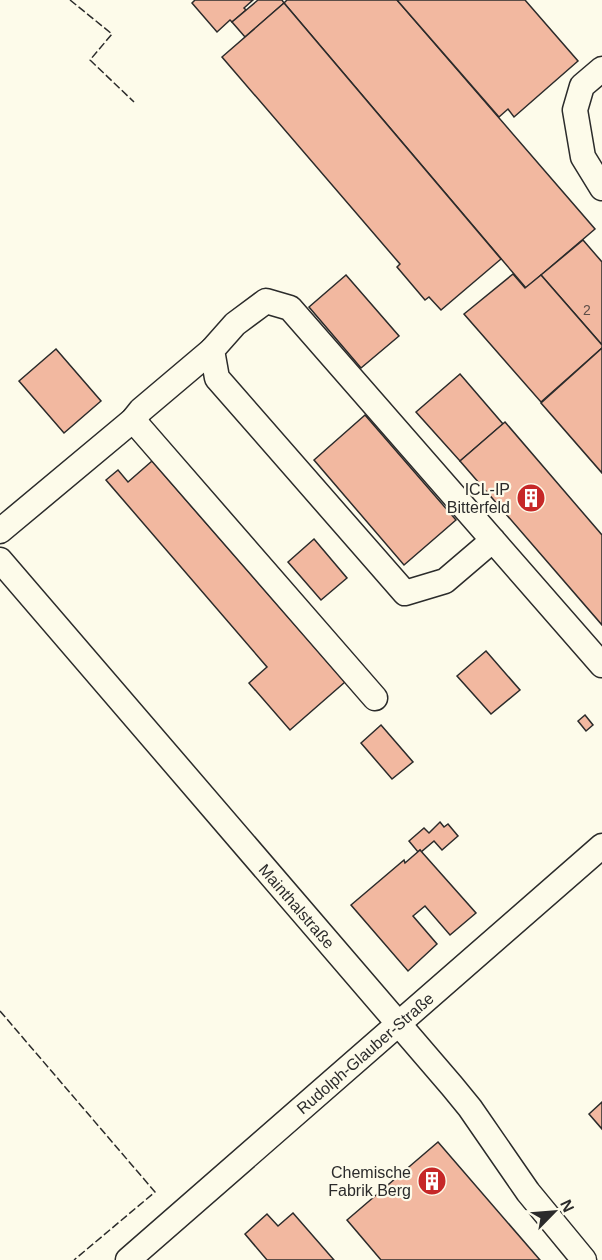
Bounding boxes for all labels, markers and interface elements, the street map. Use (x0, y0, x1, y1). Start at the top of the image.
house number: 2 (583, 302, 591, 318)
place label: ICL-IP Bitterfeld (447, 481, 510, 516)
building icon: ICL-IP Bitterfeld (515, 482, 547, 514)
street label: Mainthalstraße (255, 861, 338, 952)
street label: Rudolph-Glauber-Straße (294, 989, 437, 1117)
place label: Chemische Fabrik Berg (328, 1164, 411, 1199)
building icon: Chemische Fabrik Berg (416, 1165, 448, 1197)
north arrow (524, 1182, 584, 1242)
text: N (557, 1197, 577, 1215)

